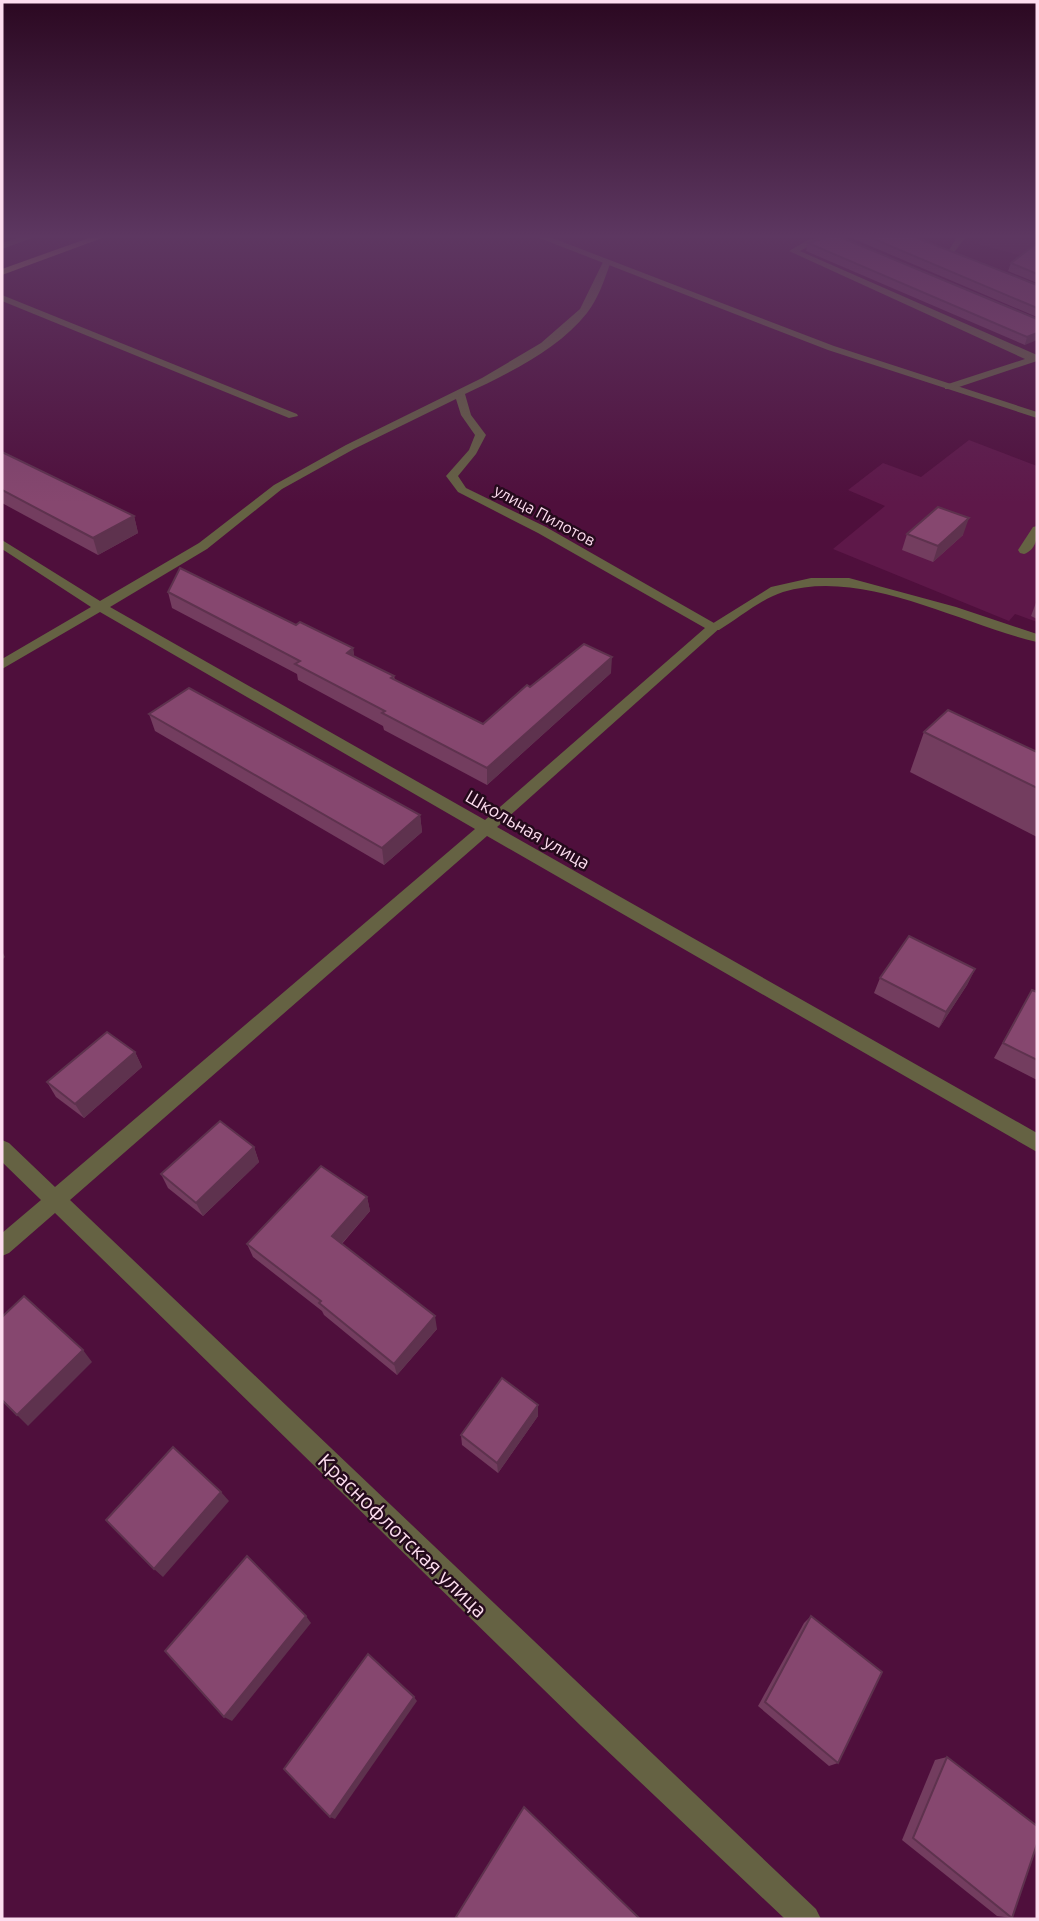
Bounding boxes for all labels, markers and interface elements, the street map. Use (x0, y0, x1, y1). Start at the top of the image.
street label: улица Пилотов (491, 481, 599, 549)
street label: Школьная улица (463, 785, 593, 873)
street label: Краснофлотская улица (314, 1448, 492, 1622)

